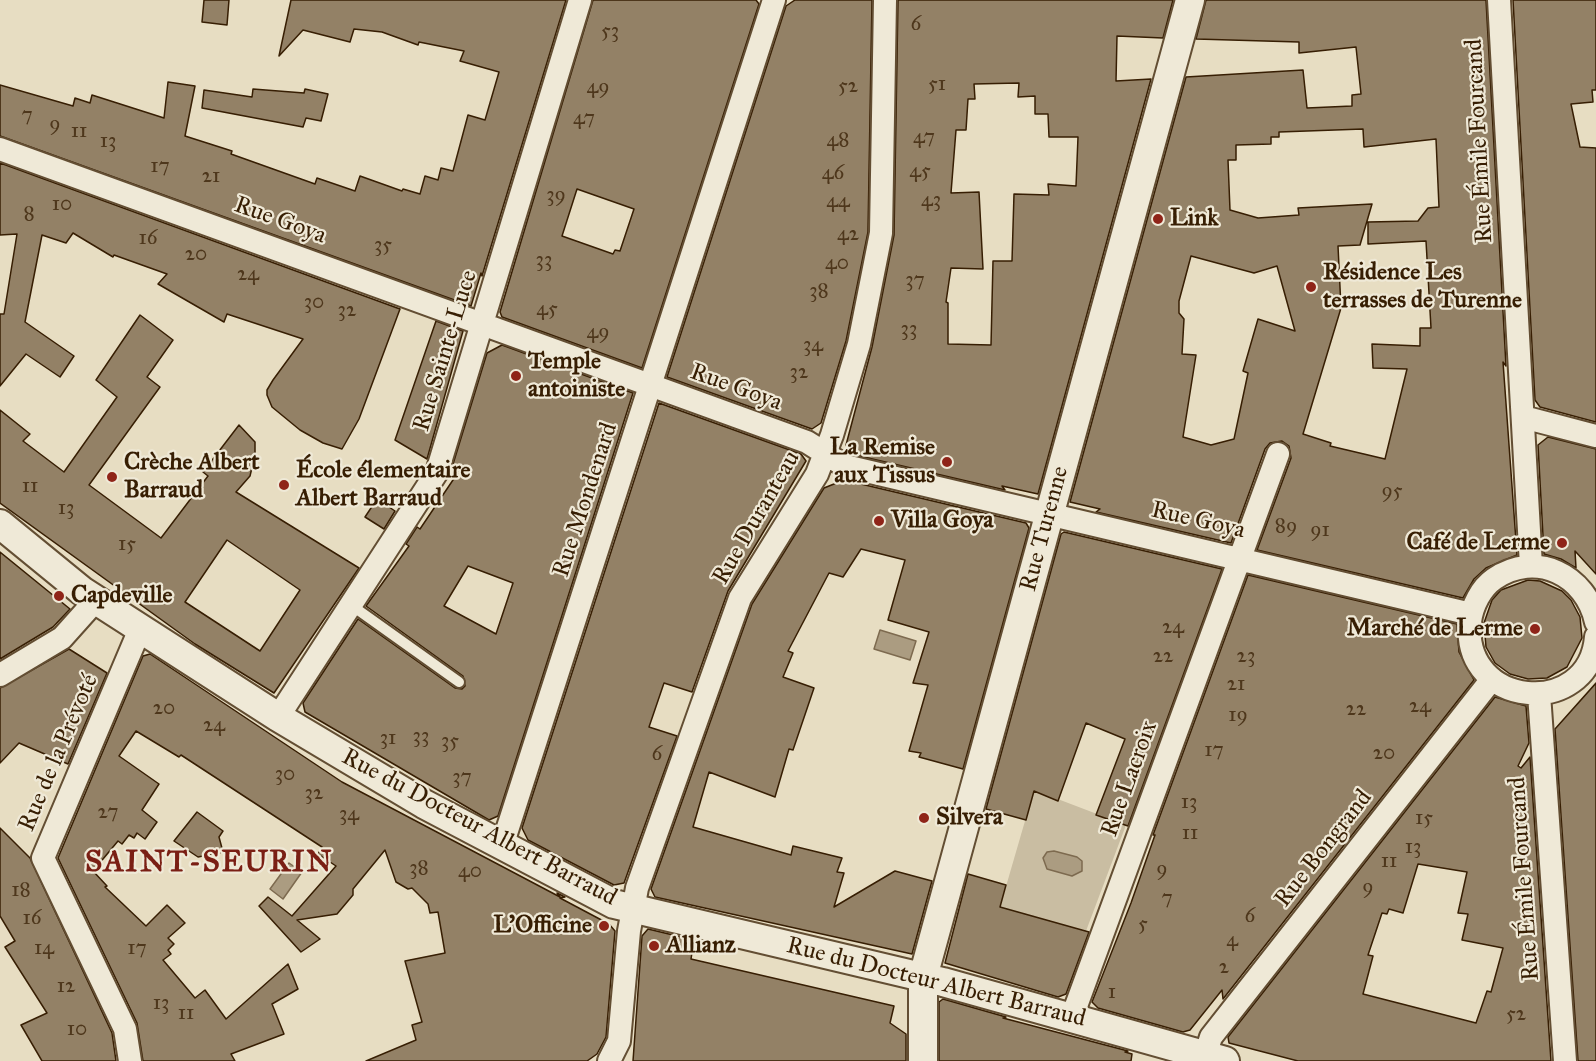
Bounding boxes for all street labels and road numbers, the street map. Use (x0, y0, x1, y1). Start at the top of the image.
street label: Rue Émile Fourcand (1460, 38, 1500, 244)
street label: Rue Goya (230, 191, 330, 251)
street label: Rue Sainte-Luce (408, 267, 484, 435)
street label: Rue Goya (686, 358, 786, 418)
street label: Rue Mondenard (548, 419, 624, 581)
street label: Rue Duranteau (707, 446, 807, 590)
street label: Rue Turenne (1014, 463, 1076, 595)
street label: Rue Goya (1148, 496, 1248, 546)
street label: Rue de la Prévoté (13, 670, 105, 836)
street label: Rue Lacroix (1096, 717, 1164, 841)
street label: Rue du Docteur Albert Barraud (337, 743, 621, 913)
street label: Rue Émile Fourcand (1504, 776, 1546, 982)
street label: Rue Bongrand (1269, 785, 1379, 913)
street label: Rue du Docteur Albert Barraud (783, 932, 1089, 1034)

